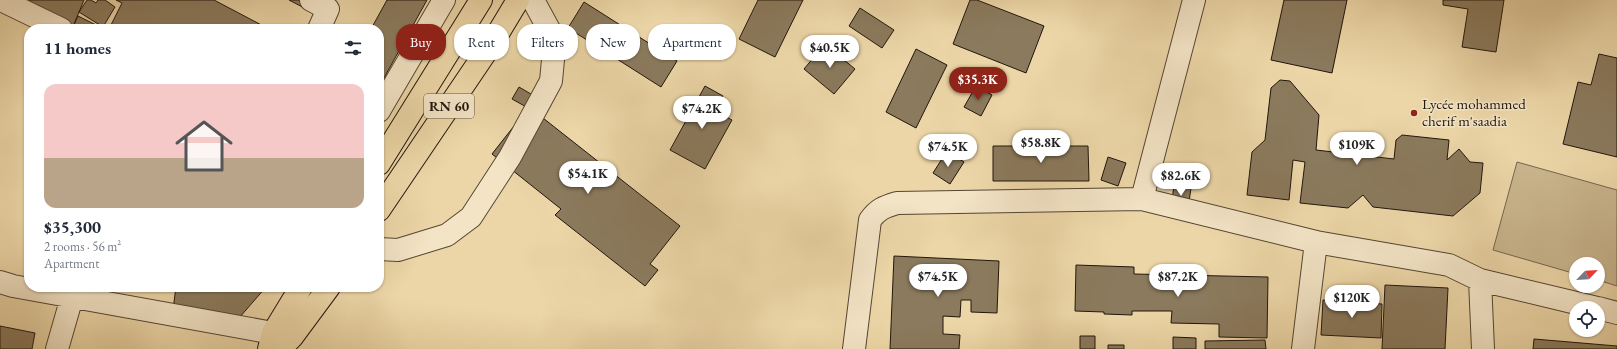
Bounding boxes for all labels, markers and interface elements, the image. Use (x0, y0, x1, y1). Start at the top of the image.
chip: Buy (396, 24, 446, 60)
chip: Rent (454, 24, 509, 60)
chip: Filters (517, 24, 578, 60)
chip: New (586, 24, 640, 60)
chip: Apartment (648, 24, 736, 60)
pin: $40.5K (797, 35, 863, 69)
text: 11 homes (44, 37, 111, 59)
icon: filters (342, 37, 364, 59)
text: $40.5K (810, 39, 850, 56)
pin: $35.3K (945, 67, 1011, 101)
text: $35.3K (958, 71, 998, 88)
road number: RN 60 (424, 94, 474, 118)
place label: Lycée mohammed cherif m'saadia (1422, 94, 1526, 130)
pin: $74.2K (669, 96, 735, 130)
text: $74.2K (682, 100, 722, 117)
marker: Lycée mohammed cherif m'saadia (1409, 108, 1419, 118)
icon: home (168, 110, 240, 182)
pin: $58.8K (1008, 130, 1074, 164)
pin: $109K (1329, 132, 1385, 166)
pin: $74.5K (915, 134, 981, 168)
text: $58.8K (1021, 134, 1061, 151)
text: $109K (1339, 136, 1375, 153)
text: $74.5K (928, 138, 968, 155)
pin: $54.1K (555, 161, 621, 195)
pin: $82.6K (1148, 163, 1214, 197)
text: $54.1K (568, 165, 608, 182)
text: $82.6K (1161, 167, 1201, 184)
text: $35,300 (44, 216, 101, 238)
text: 2 rooms · 56 m² (44, 238, 121, 255)
text: Apartment (44, 255, 99, 272)
north arrow (1569, 257, 1605, 293)
map controls (1569, 257, 1605, 337)
pin: $74.5K (905, 264, 971, 298)
pin: $87.2K (1145, 264, 1211, 298)
text: $74.5K (918, 268, 958, 285)
text: $87.2K (1158, 268, 1198, 285)
pin: $120K (1324, 285, 1380, 319)
text: $120K (1334, 289, 1370, 306)
button: locate (1569, 301, 1605, 337)

